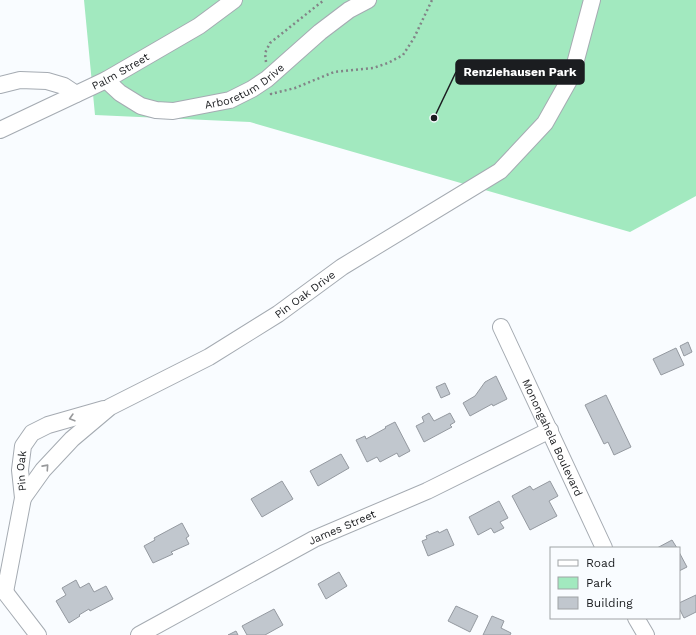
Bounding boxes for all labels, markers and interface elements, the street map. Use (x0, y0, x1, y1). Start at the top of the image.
street label: Palm Street (90, 50, 152, 93)
callout: Renziehausen Park (456, 60, 584, 84)
street label: Arboretum Drive (203, 61, 287, 112)
text: Renziehausen Park (464, 65, 577, 79)
street label: Pin Oak Drive (272, 268, 338, 321)
street label: Monongahela Boulevard (519, 377, 585, 498)
one-way arrow (69, 413, 76, 422)
street label: Pin Oak (14, 450, 29, 492)
one-way arrow (41, 464, 48, 471)
street label: James Street (306, 507, 378, 548)
legend (550, 547, 680, 619)
text: Road (586, 556, 615, 570)
text: Park (586, 576, 612, 590)
text: Building (586, 596, 633, 610)

